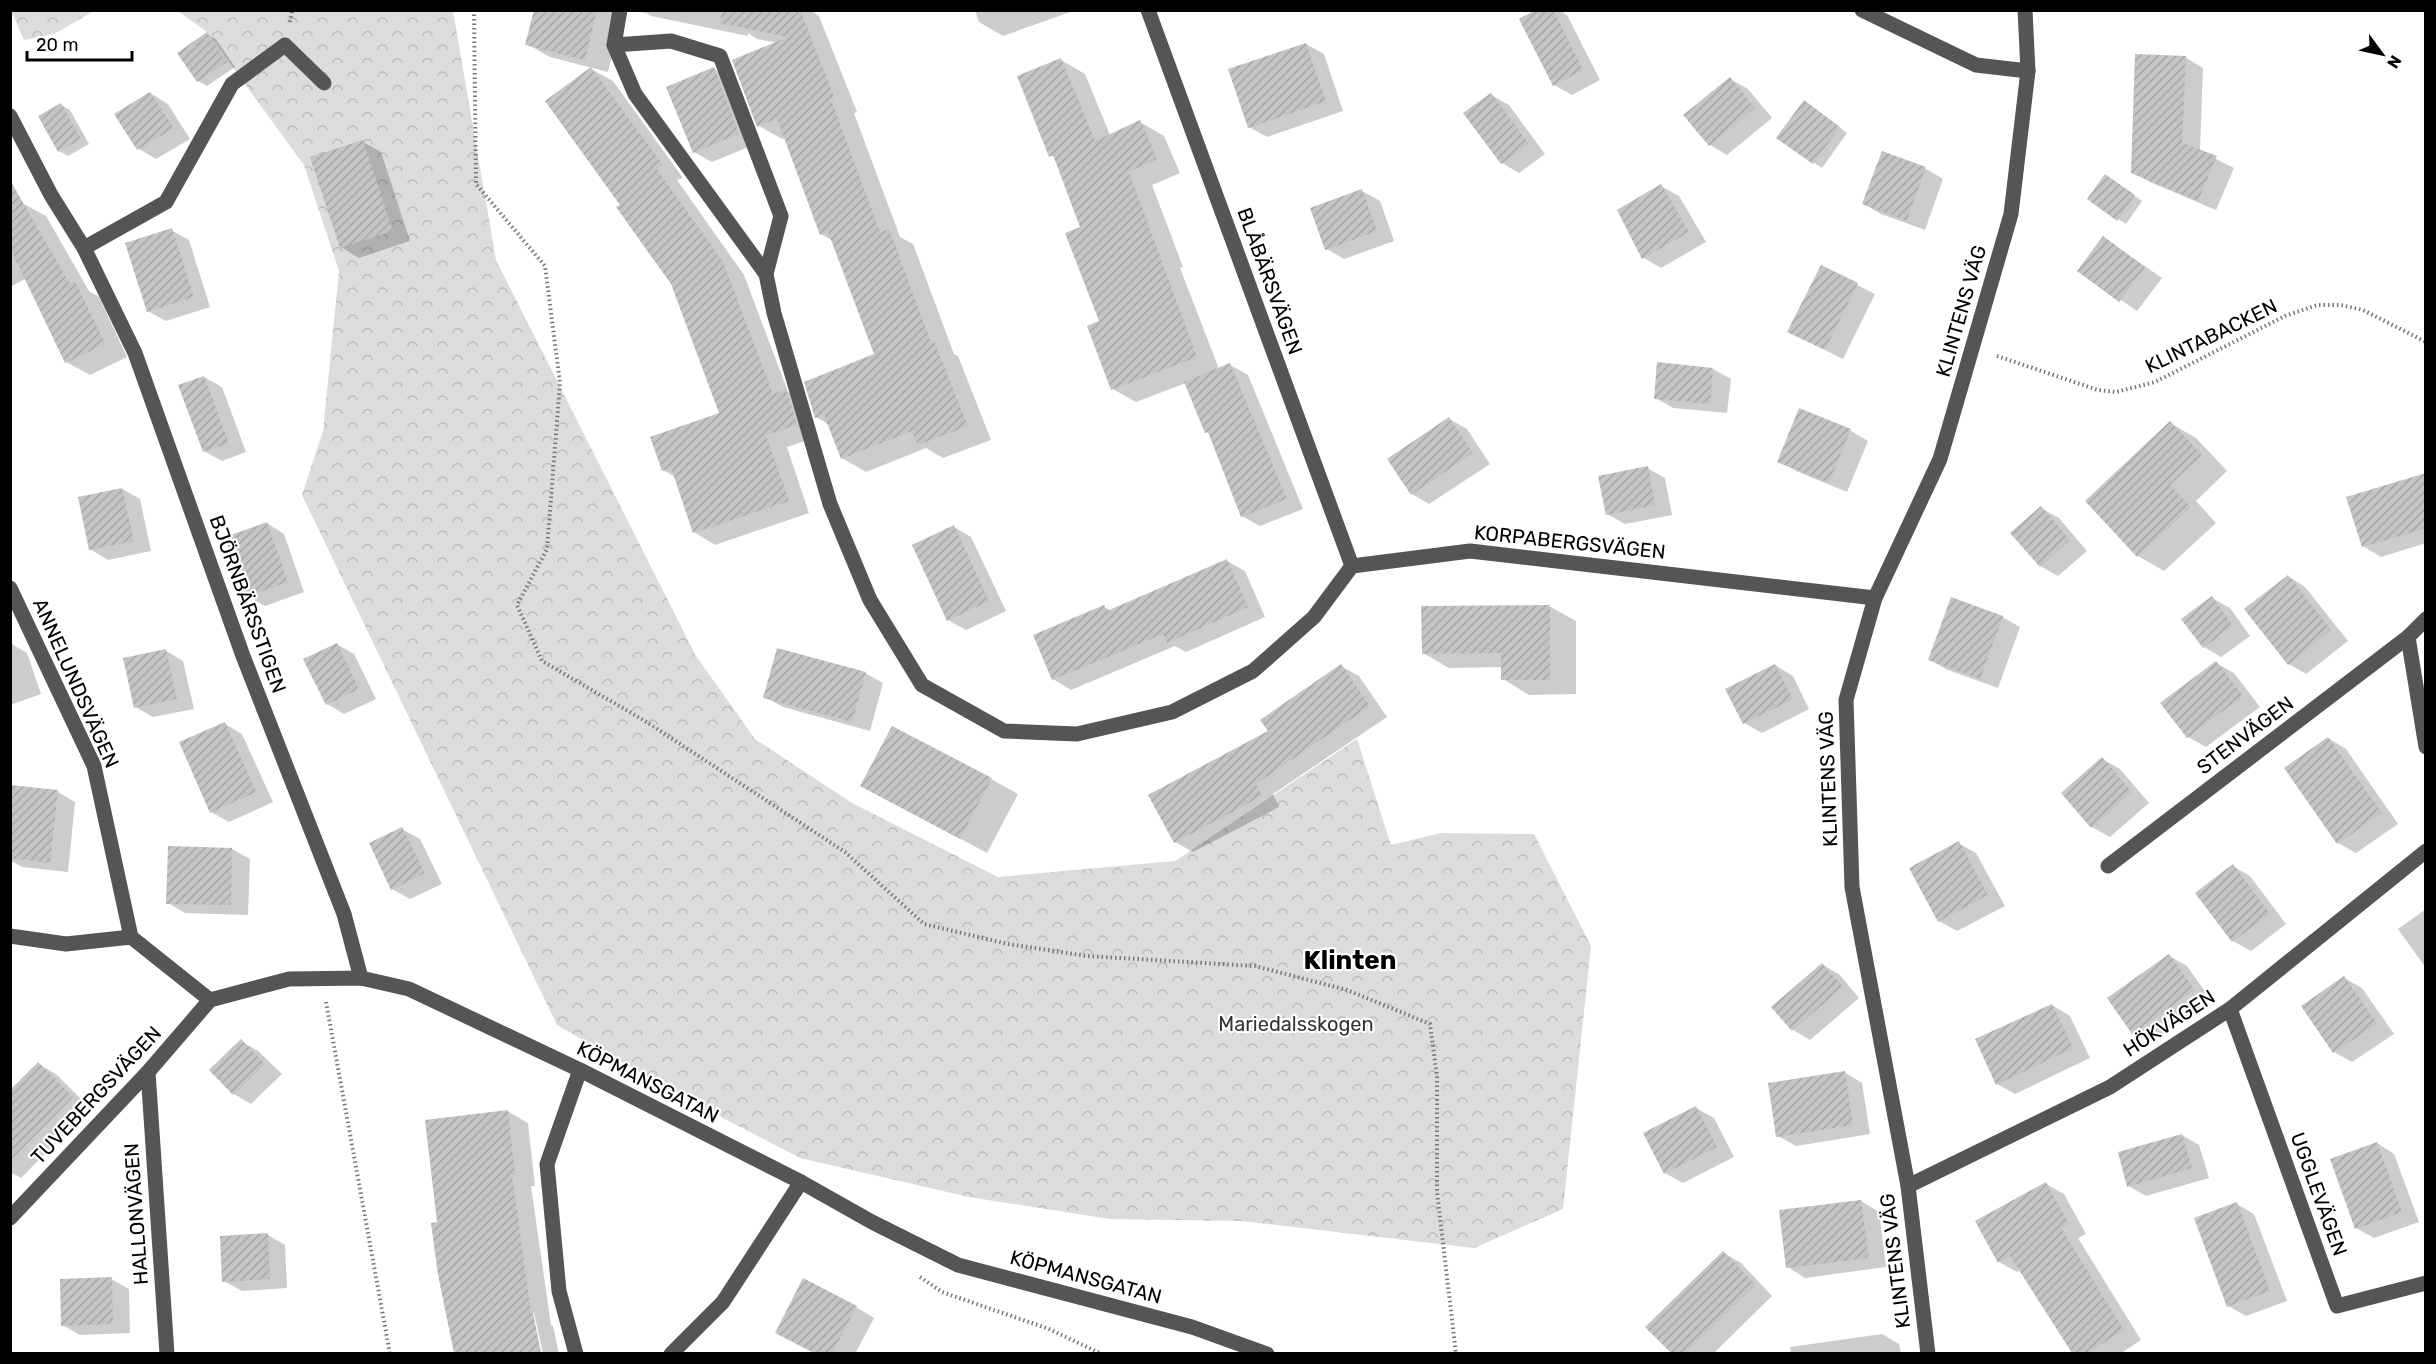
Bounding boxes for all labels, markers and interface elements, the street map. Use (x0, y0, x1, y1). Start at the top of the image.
scale bar (27, 24, 132, 62)
north arrow (2352, 24, 2412, 84)
text: 20 m (36, 34, 78, 56)
text: N (2383, 52, 2405, 72)
street label: BLÅBÄRSVÄGEN (1232, 204, 1308, 358)
street label: KLINTENS VÄG (1931, 242, 1991, 380)
street label: KLINTABACKEN (2141, 294, 2281, 378)
street label: BJÖRNBÄRSSTIGEN (205, 512, 291, 696)
street label: KORPABERGSVÄGEN (1473, 520, 1667, 564)
street label: ANNELUNDSVÄGEN (28, 595, 124, 771)
street label: STENVÄGEN (2192, 691, 2298, 779)
street label: KLINTENS VÄG (1814, 711, 1842, 847)
district label: Klinten (1304, 945, 1397, 976)
street label: HÖKVÄGEN (2119, 984, 2219, 1062)
park label: Mariedalsskogen (1218, 1012, 1374, 1036)
street label: TUVEBERGSVÄGEN (26, 1021, 166, 1169)
street label: KÖPMANSGATAN (573, 1036, 723, 1128)
street label: UGGLEVÄGEN (2286, 1129, 2352, 1259)
street label: HALLONVÄGEN (119, 1142, 153, 1286)
street label: KLINTENS VÄG (1875, 1192, 1915, 1330)
street label: KÖPMANSGATAN (1008, 1245, 1164, 1309)

